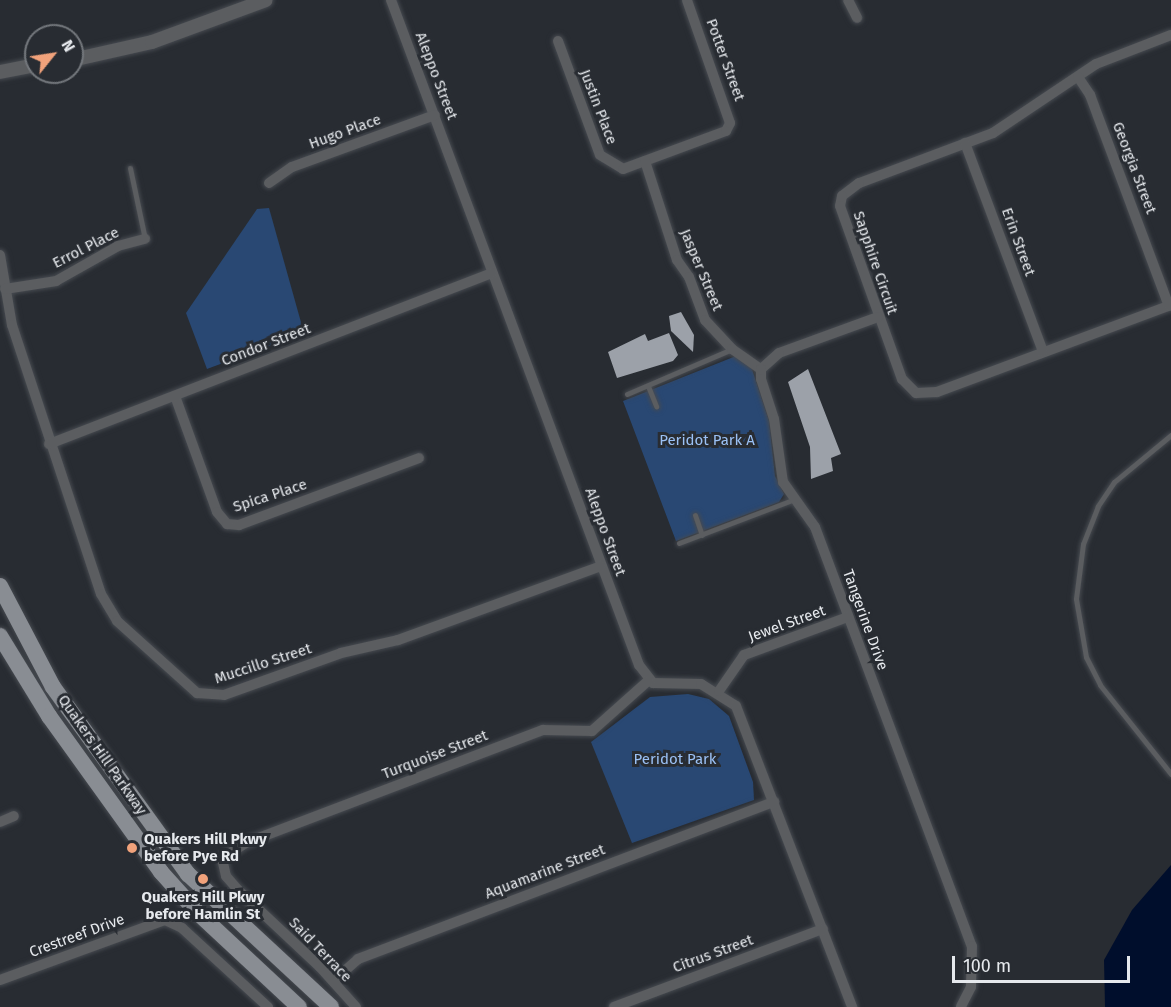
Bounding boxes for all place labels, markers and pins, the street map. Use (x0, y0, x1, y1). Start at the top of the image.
place label: Quakers Hill Pkwy before Pye Rd (144, 830, 267, 865)
marker: Quakers Hill Pkwy before Pye Rd (125, 841, 139, 855)
marker: Quakers Hill Pkwy before Hamlin St (196, 872, 210, 886)
place label: Quakers Hill Pkwy before Hamlin St (142, 888, 264, 923)

